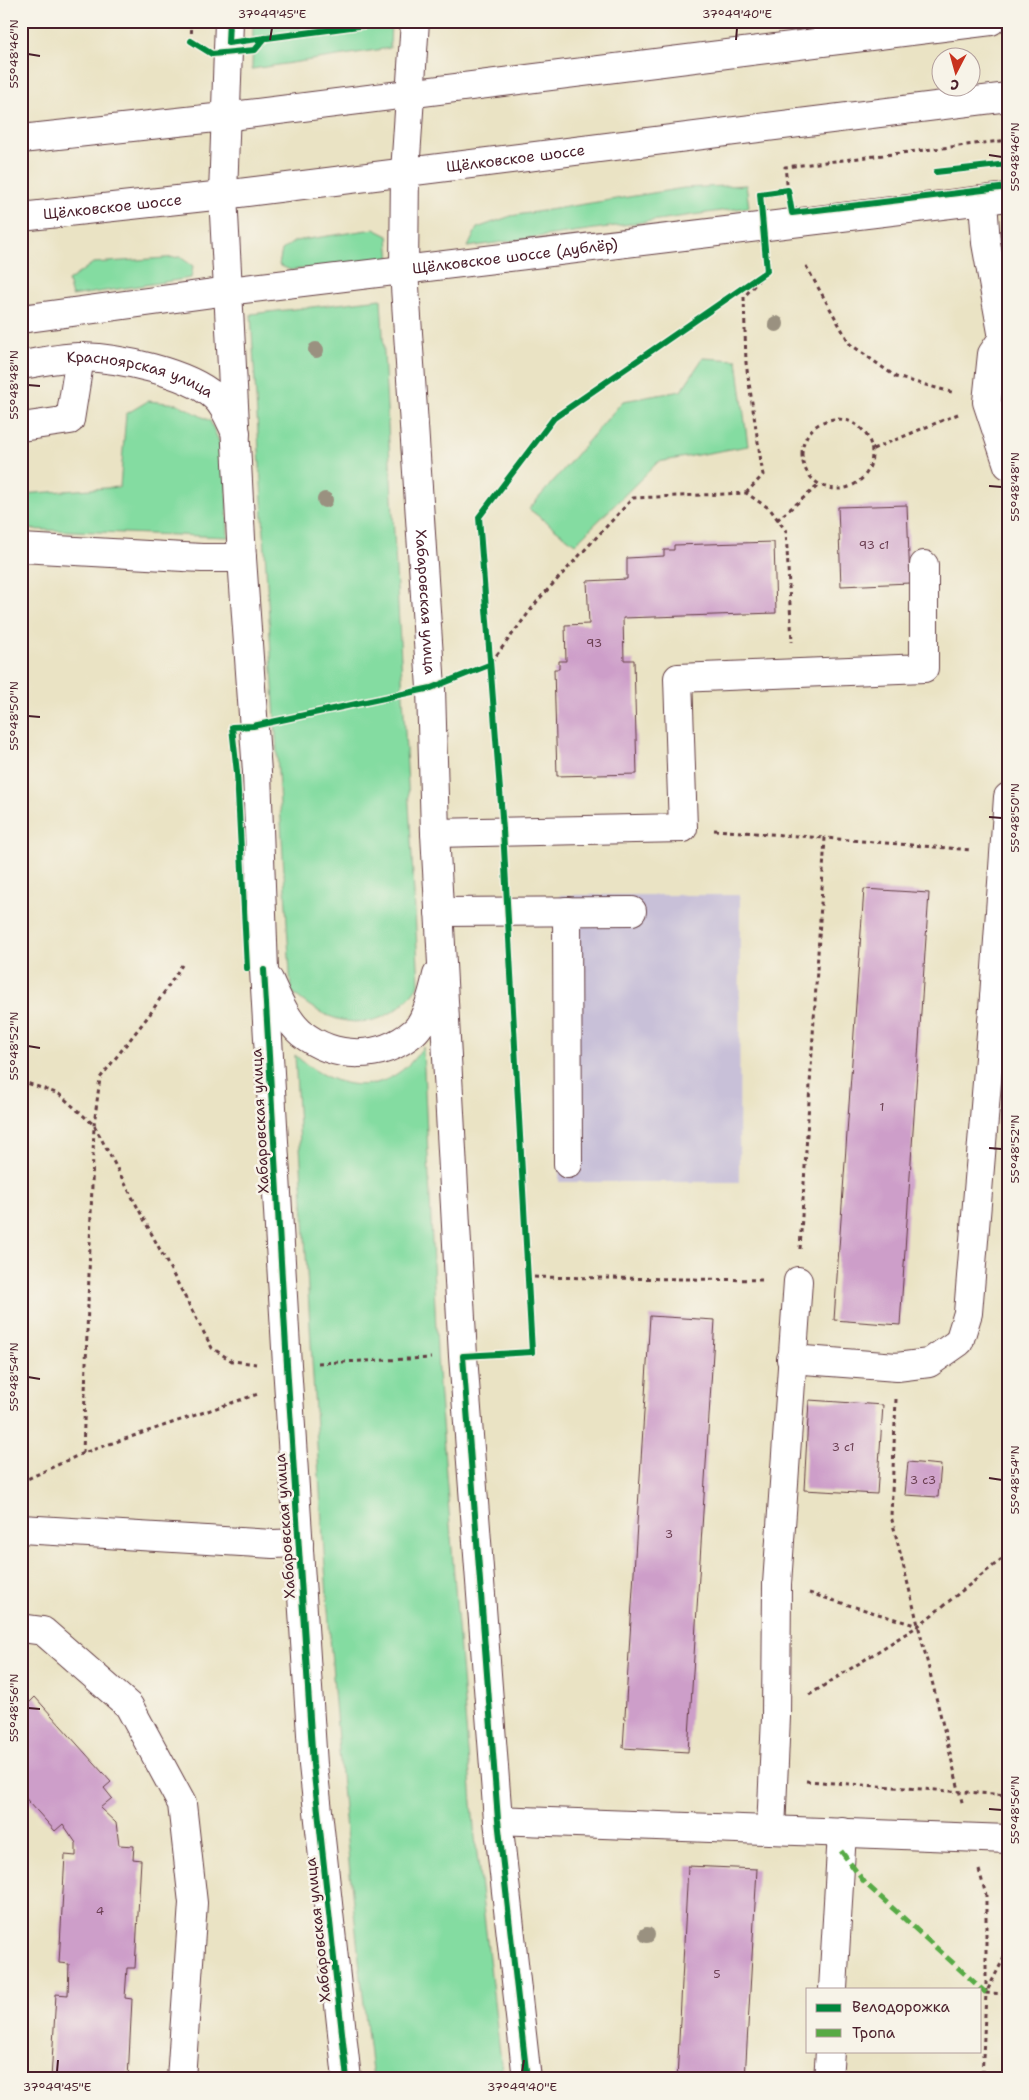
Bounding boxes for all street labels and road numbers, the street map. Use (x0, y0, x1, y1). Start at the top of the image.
street label: Щёлковское шоссе (445, 140, 586, 177)
street label: Щёлковское шоссе (42, 190, 183, 225)
street label: Щёлковское шоссе (дублёр) (411, 234, 619, 279)
street label: Красноярская улица (66, 347, 218, 403)
street label: Хабаровская улица (411, 529, 440, 676)
street label: Хабаровская улица (246, 1047, 274, 1194)
street label: Хабаровская улица (270, 1452, 300, 1599)
street label: Хабаровская улица (300, 1856, 336, 2003)

